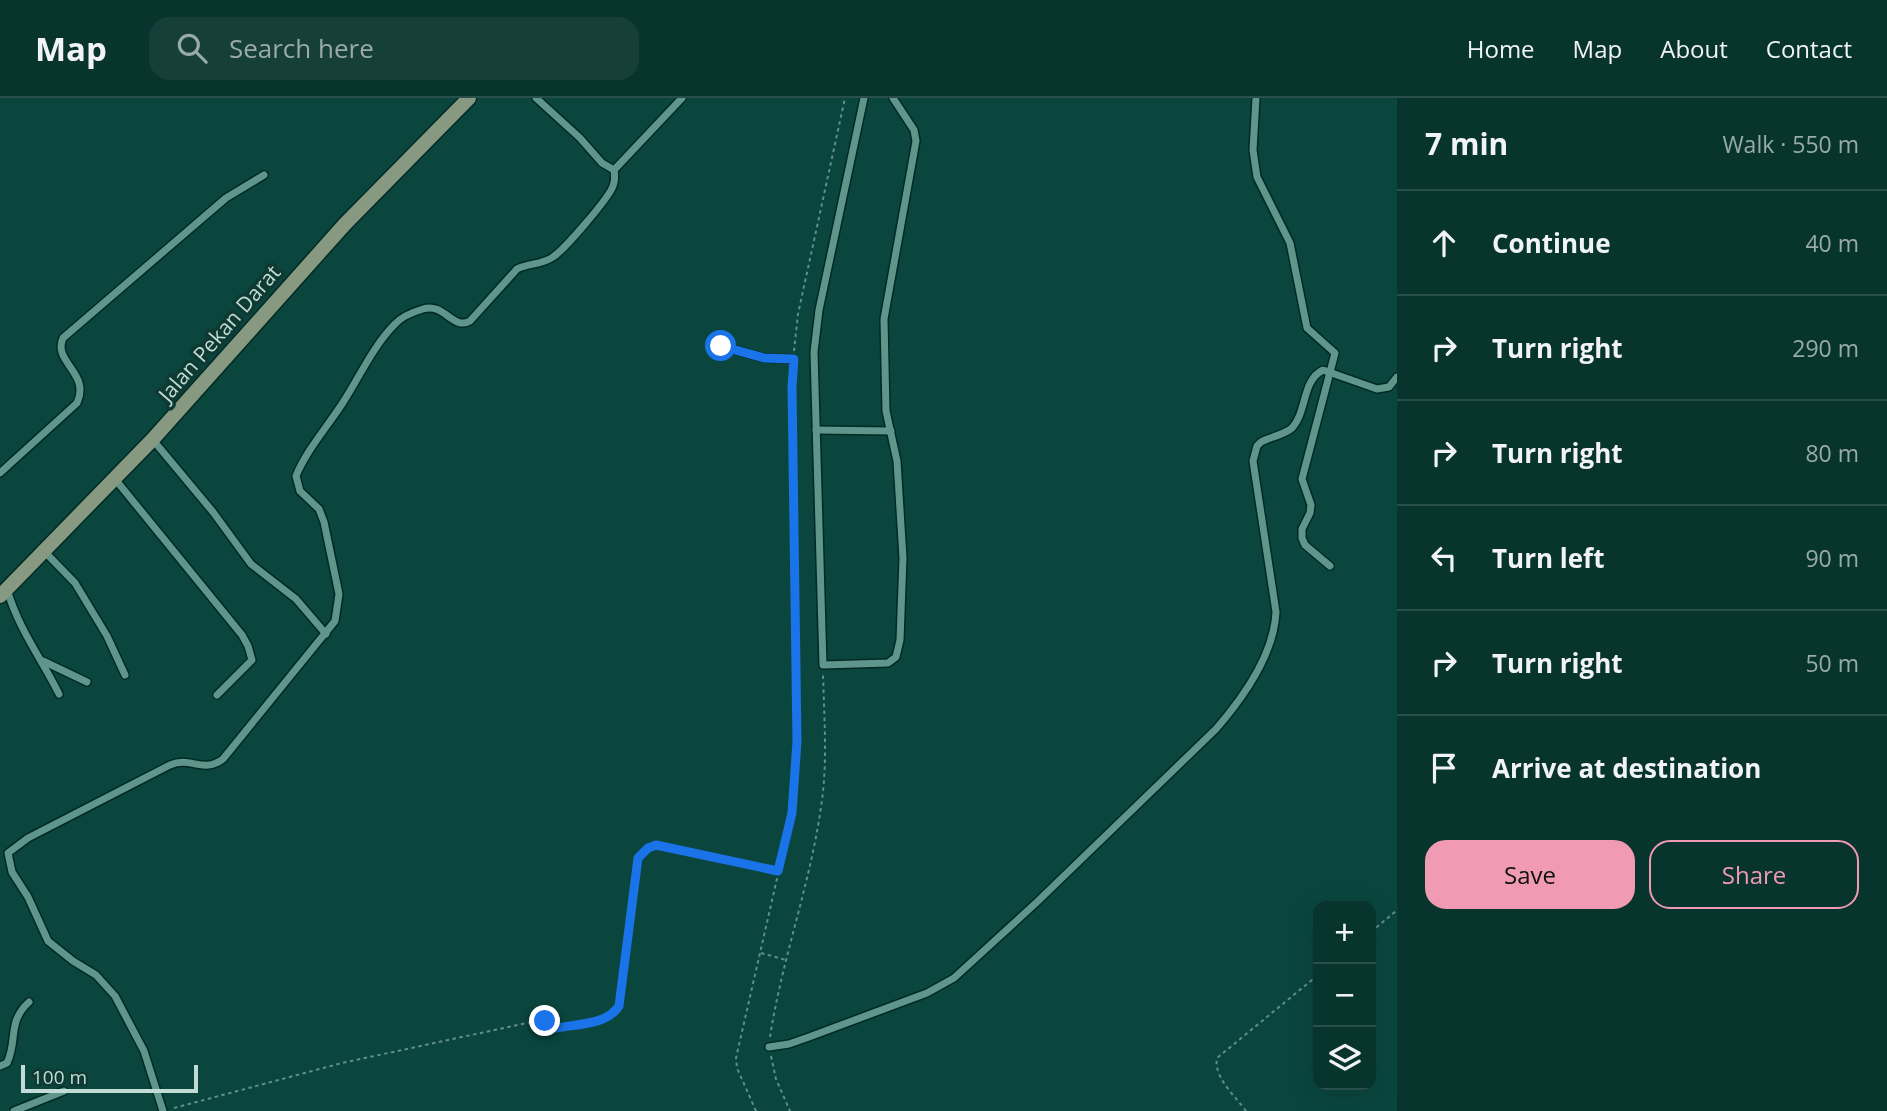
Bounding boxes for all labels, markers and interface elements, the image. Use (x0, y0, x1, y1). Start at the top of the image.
search box (149, 17, 639, 80)
text: Map (35, 26, 107, 71)
icon: search (173, 29, 211, 67)
text: Search here (229, 30, 374, 66)
text: Home (1467, 32, 1535, 65)
text: Map (1573, 32, 1622, 65)
text: About (1660, 32, 1728, 65)
text: Contact (1766, 32, 1852, 65)
text: 7 min (1425, 123, 1508, 164)
text: Walk · 550 m (1722, 128, 1859, 160)
icon: ahead (1425, 224, 1463, 262)
text: Continue (1492, 225, 1611, 261)
text: 40 m (1805, 227, 1859, 259)
street label: Jalan Pekan Darat (150, 259, 286, 409)
icon: right (1425, 329, 1463, 367)
route start (705, 330, 736, 361)
text: Turn right (1492, 330, 1623, 366)
text: 290 m (1792, 332, 1859, 364)
icon: right (1425, 434, 1463, 472)
text: Turn right (1492, 435, 1623, 471)
text: 80 m (1805, 437, 1859, 469)
icon: left (1425, 539, 1463, 577)
text: Turn left (1492, 540, 1604, 576)
text: 90 m (1805, 542, 1859, 574)
icon: right (1425, 644, 1463, 682)
text: Turn right (1492, 645, 1623, 681)
text: 50 m (1805, 647, 1859, 679)
icon: arrive (1425, 749, 1463, 787)
text: Arrive at destination (1492, 750, 1761, 786)
button: Save (1425, 840, 1635, 909)
button: Share (1649, 840, 1859, 909)
map controls (1313, 901, 1376, 1090)
button: + (1313, 901, 1376, 964)
button: − (1313, 964, 1376, 1027)
route end (529, 1005, 560, 1036)
button: layers (1313, 1027, 1376, 1090)
scale bar (21, 1062, 198, 1094)
text: 100 m (32, 1064, 87, 1090)

